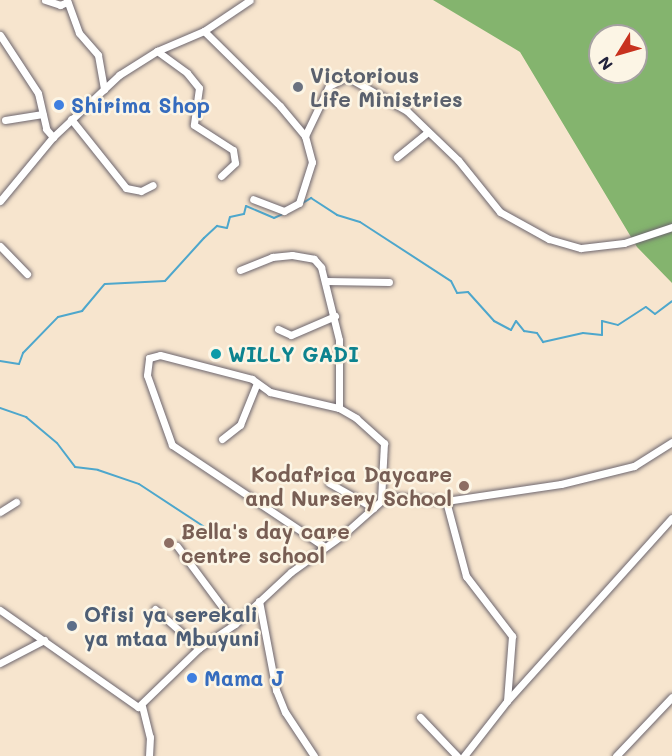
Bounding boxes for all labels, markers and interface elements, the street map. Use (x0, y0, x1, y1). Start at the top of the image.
north arrow (588, 24, 648, 84)
text: N (593, 53, 617, 75)
place label: Victorious Life Ministries (310, 62, 463, 112)
marker: Victorious Life Ministries (291, 80, 305, 94)
place label: Shirima Shop (71, 92, 210, 118)
marker: Shirima Shop (52, 98, 66, 112)
place label: WILLY GADI (228, 341, 359, 367)
marker: WILLY GADI (209, 347, 223, 361)
place label: Kodafrica Daycare and Nursery School (245, 461, 452, 511)
marker: Kodafrica Daycare and Nursery School (457, 479, 471, 493)
place label: Bella's day care centre school (181, 518, 350, 568)
marker: Bella's day care centre school (162, 536, 176, 550)
place label: Ofisi ya serekali ya mtaa Mbuyuni (84, 601, 260, 651)
marker: Ofisi ya serekali ya mtaa Mbuyuni (65, 619, 79, 633)
place label: Mama J (204, 665, 285, 691)
marker: Mama J (185, 671, 199, 685)

